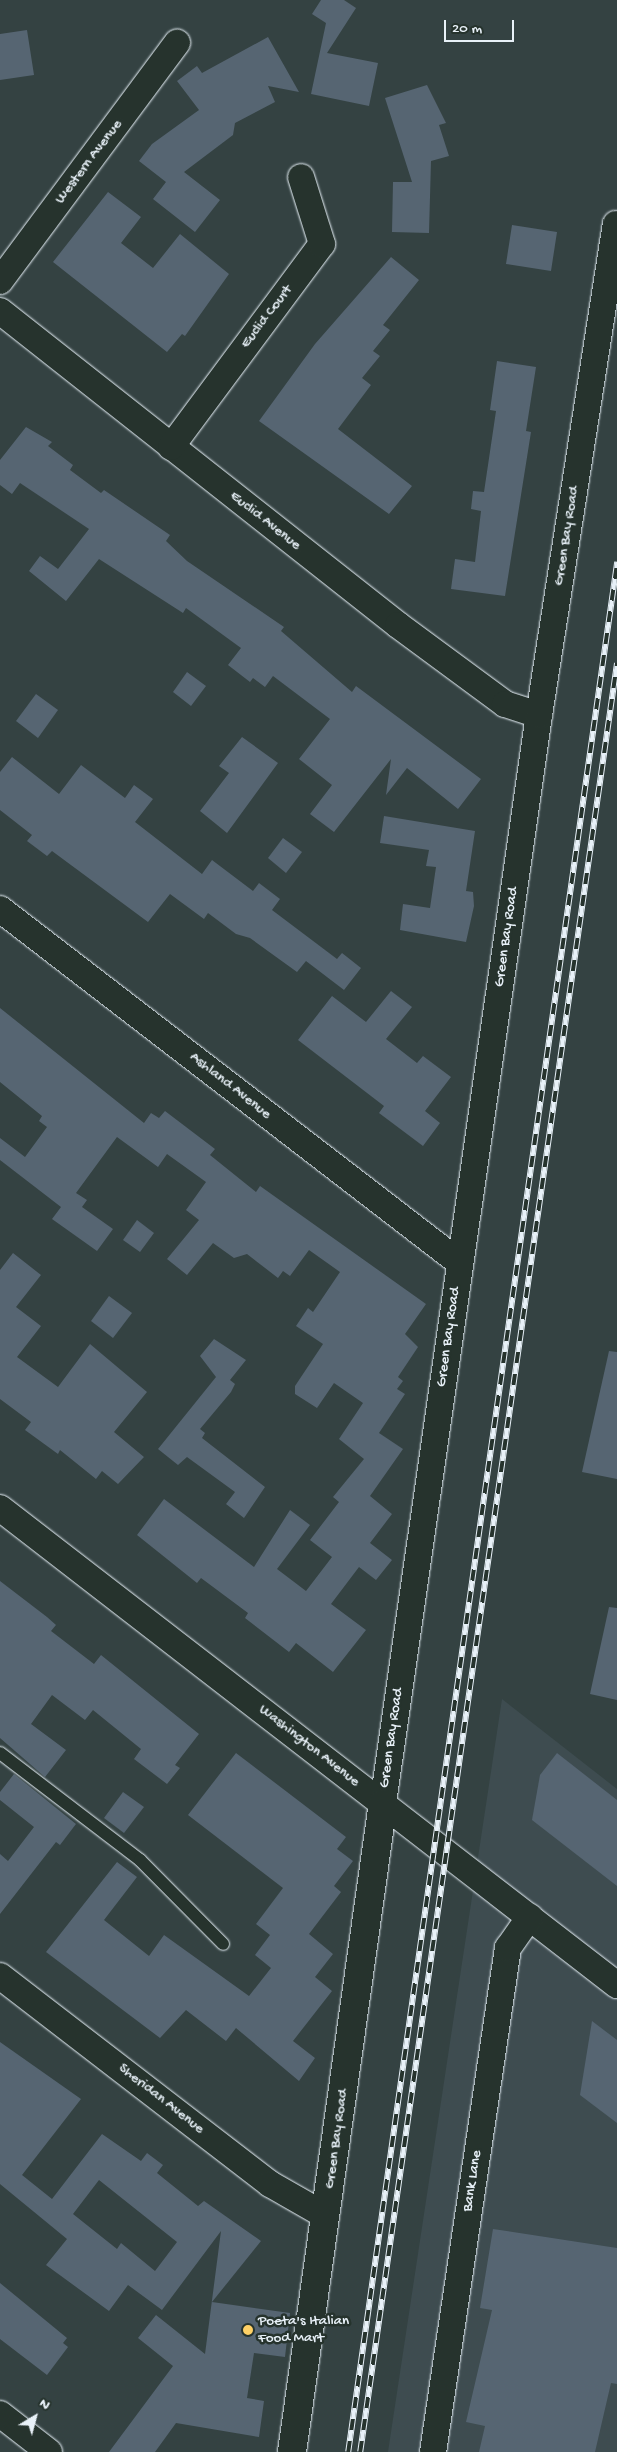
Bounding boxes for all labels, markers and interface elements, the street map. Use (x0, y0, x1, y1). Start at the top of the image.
scale bar (447, 10, 517, 42)
text: 20 m (452, 20, 482, 38)
street label: Western Avenue (51, 116, 127, 208)
street label: Euclid Court (237, 282, 297, 352)
street label: Green Bay Road (550, 485, 584, 587)
street label: Euclid Avenue (226, 488, 304, 554)
street label: Green Bay Road (491, 886, 523, 988)
street label: Ashland Avenue (186, 1049, 274, 1123)
street label: Green Bay Road (433, 1286, 465, 1388)
street label: Green Bay Road (376, 1687, 408, 1789)
street label: Washington Avenue (255, 1701, 363, 1791)
street label: Sheridan Avenue (114, 2060, 208, 2138)
street label: Green Bay Road (321, 2088, 353, 2190)
street label: Bank Lane (459, 2149, 487, 2213)
place label: Poeta's Italian Food Mart (258, 2312, 349, 2347)
marker: Poeta's Italian Food Mart (242, 2324, 254, 2336)
north arrow (10, 2392, 60, 2442)
text: N (36, 2395, 53, 2414)

